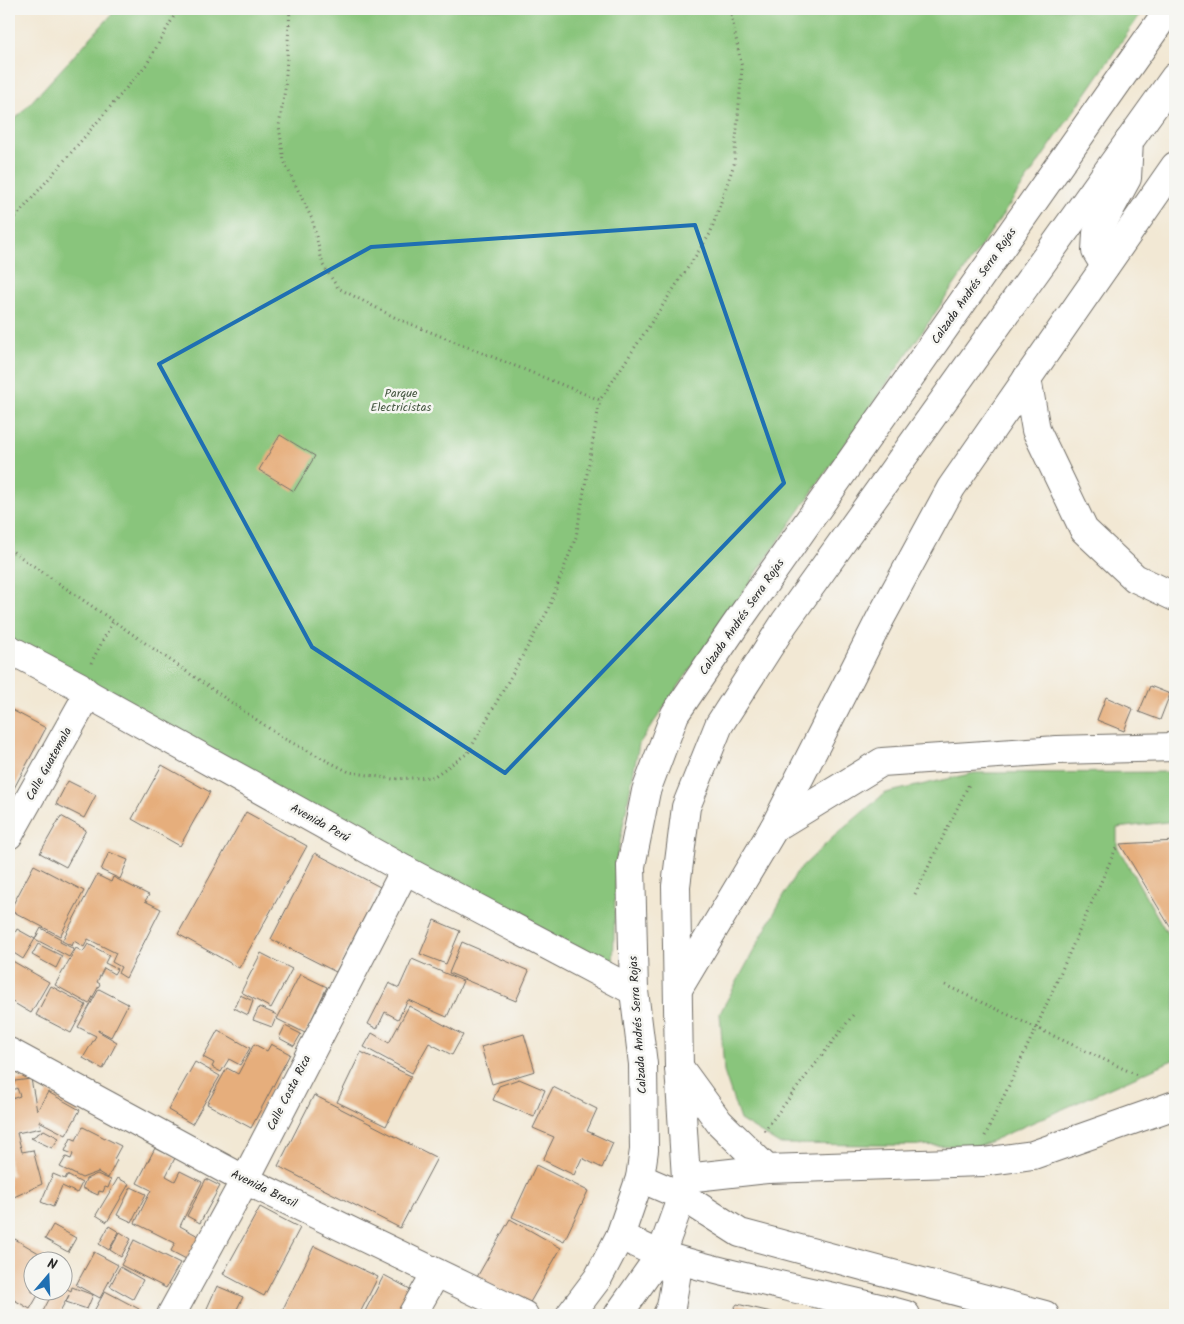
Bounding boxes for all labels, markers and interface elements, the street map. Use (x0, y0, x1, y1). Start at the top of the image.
street label: Calzada Andrés Serra Rojas (927, 224, 1021, 348)
park label: Parque Electricistas (371, 384, 431, 417)
street label: Calzada Andrés Serra Rojas (695, 555, 789, 679)
street label: Calle Guatemala (21, 723, 77, 804)
street label: Avenida Perú (287, 799, 353, 847)
street label: Calzada Andrés Serra Rojas (624, 955, 652, 1095)
street label: Calle Costa Rica (262, 1052, 316, 1134)
street label: Avenida Brasil (228, 1165, 300, 1213)
north arrow (22, 1252, 72, 1302)
text: N (44, 1253, 60, 1277)

